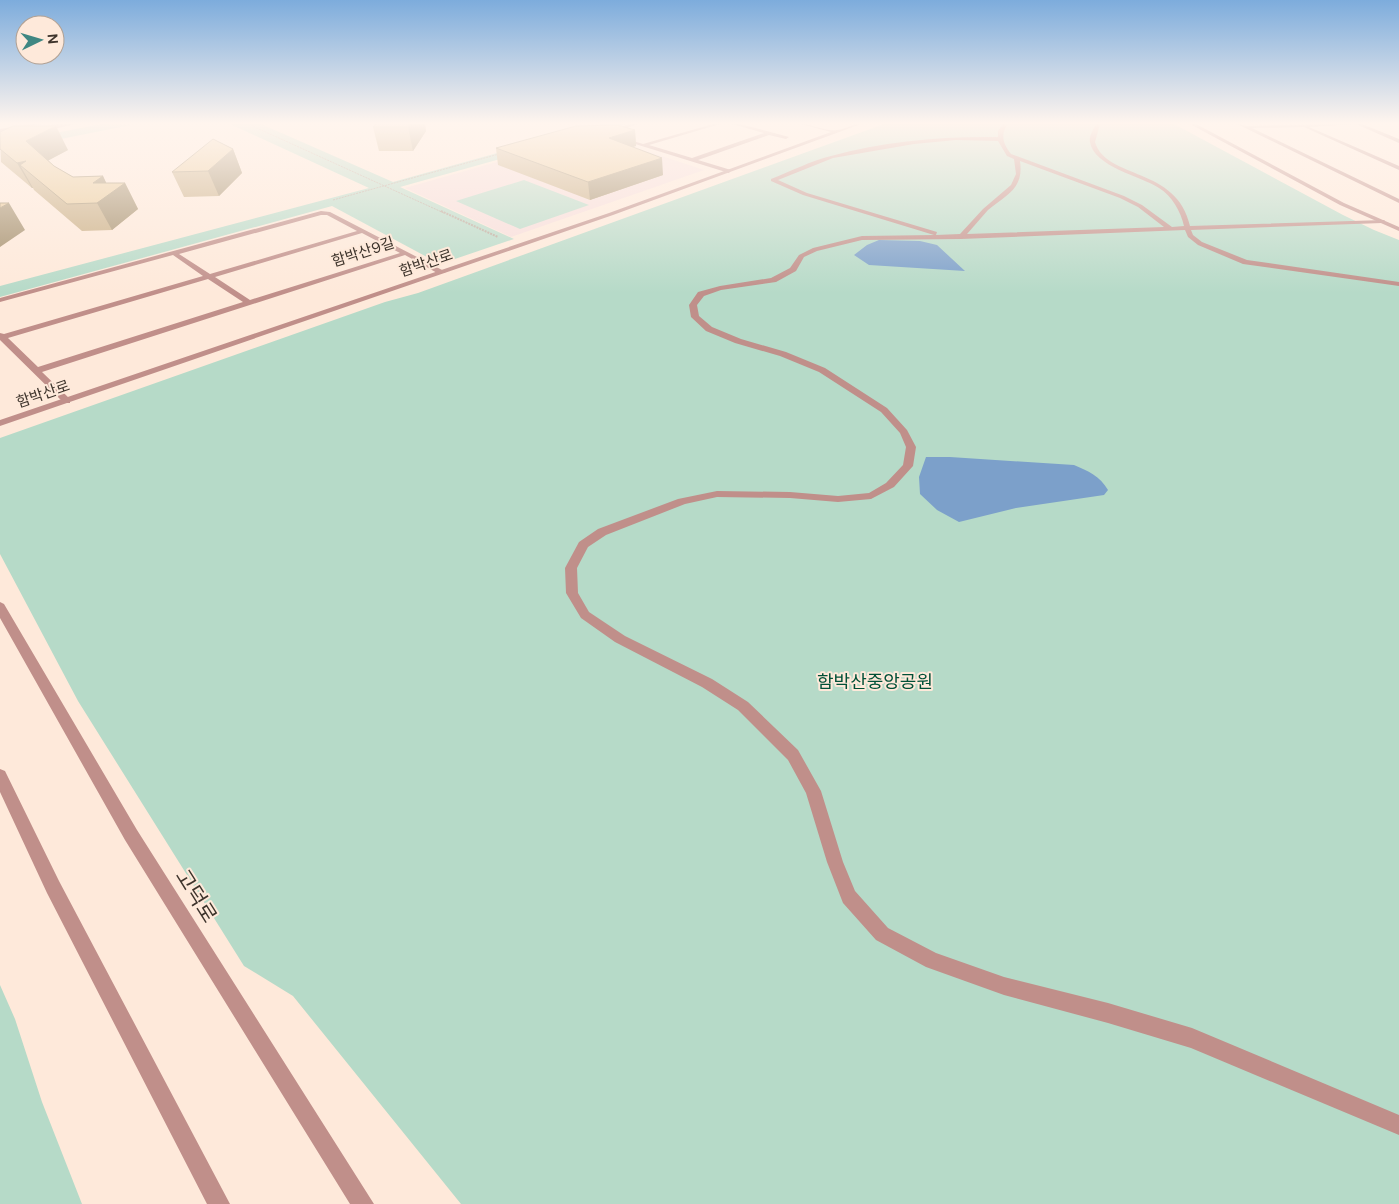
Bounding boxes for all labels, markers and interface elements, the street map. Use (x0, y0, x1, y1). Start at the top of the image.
north arrow (15, 15, 65, 65)
text: N (44, 33, 62, 45)
street label: 함박산9길 (329, 233, 397, 271)
street label: 함박산로 (397, 245, 455, 281)
street label: 함박산로 (14, 376, 72, 412)
park label: 함박산중앙공원 (817, 670, 933, 694)
street label: 고덕로 (169, 864, 223, 928)

